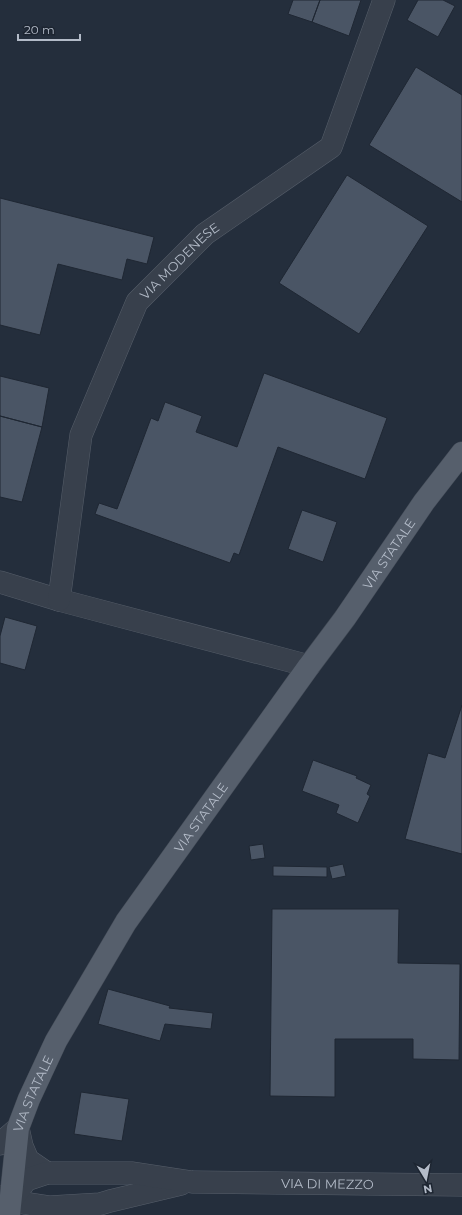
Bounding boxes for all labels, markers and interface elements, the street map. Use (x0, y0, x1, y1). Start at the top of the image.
scale bar (18, 16, 80, 42)
text: 20 m (24, 22, 55, 37)
street label: VIA MODENESE (136, 219, 222, 303)
street label: VIA STATALE (359, 515, 418, 592)
street label: VIA STATALE (170, 779, 231, 856)
street label: VIA STATALE (9, 1053, 56, 1134)
north arrow (406, 1159, 446, 1199)
street label: VIA DI MEZZO (281, 1175, 374, 1192)
text: N (422, 1181, 433, 1197)

